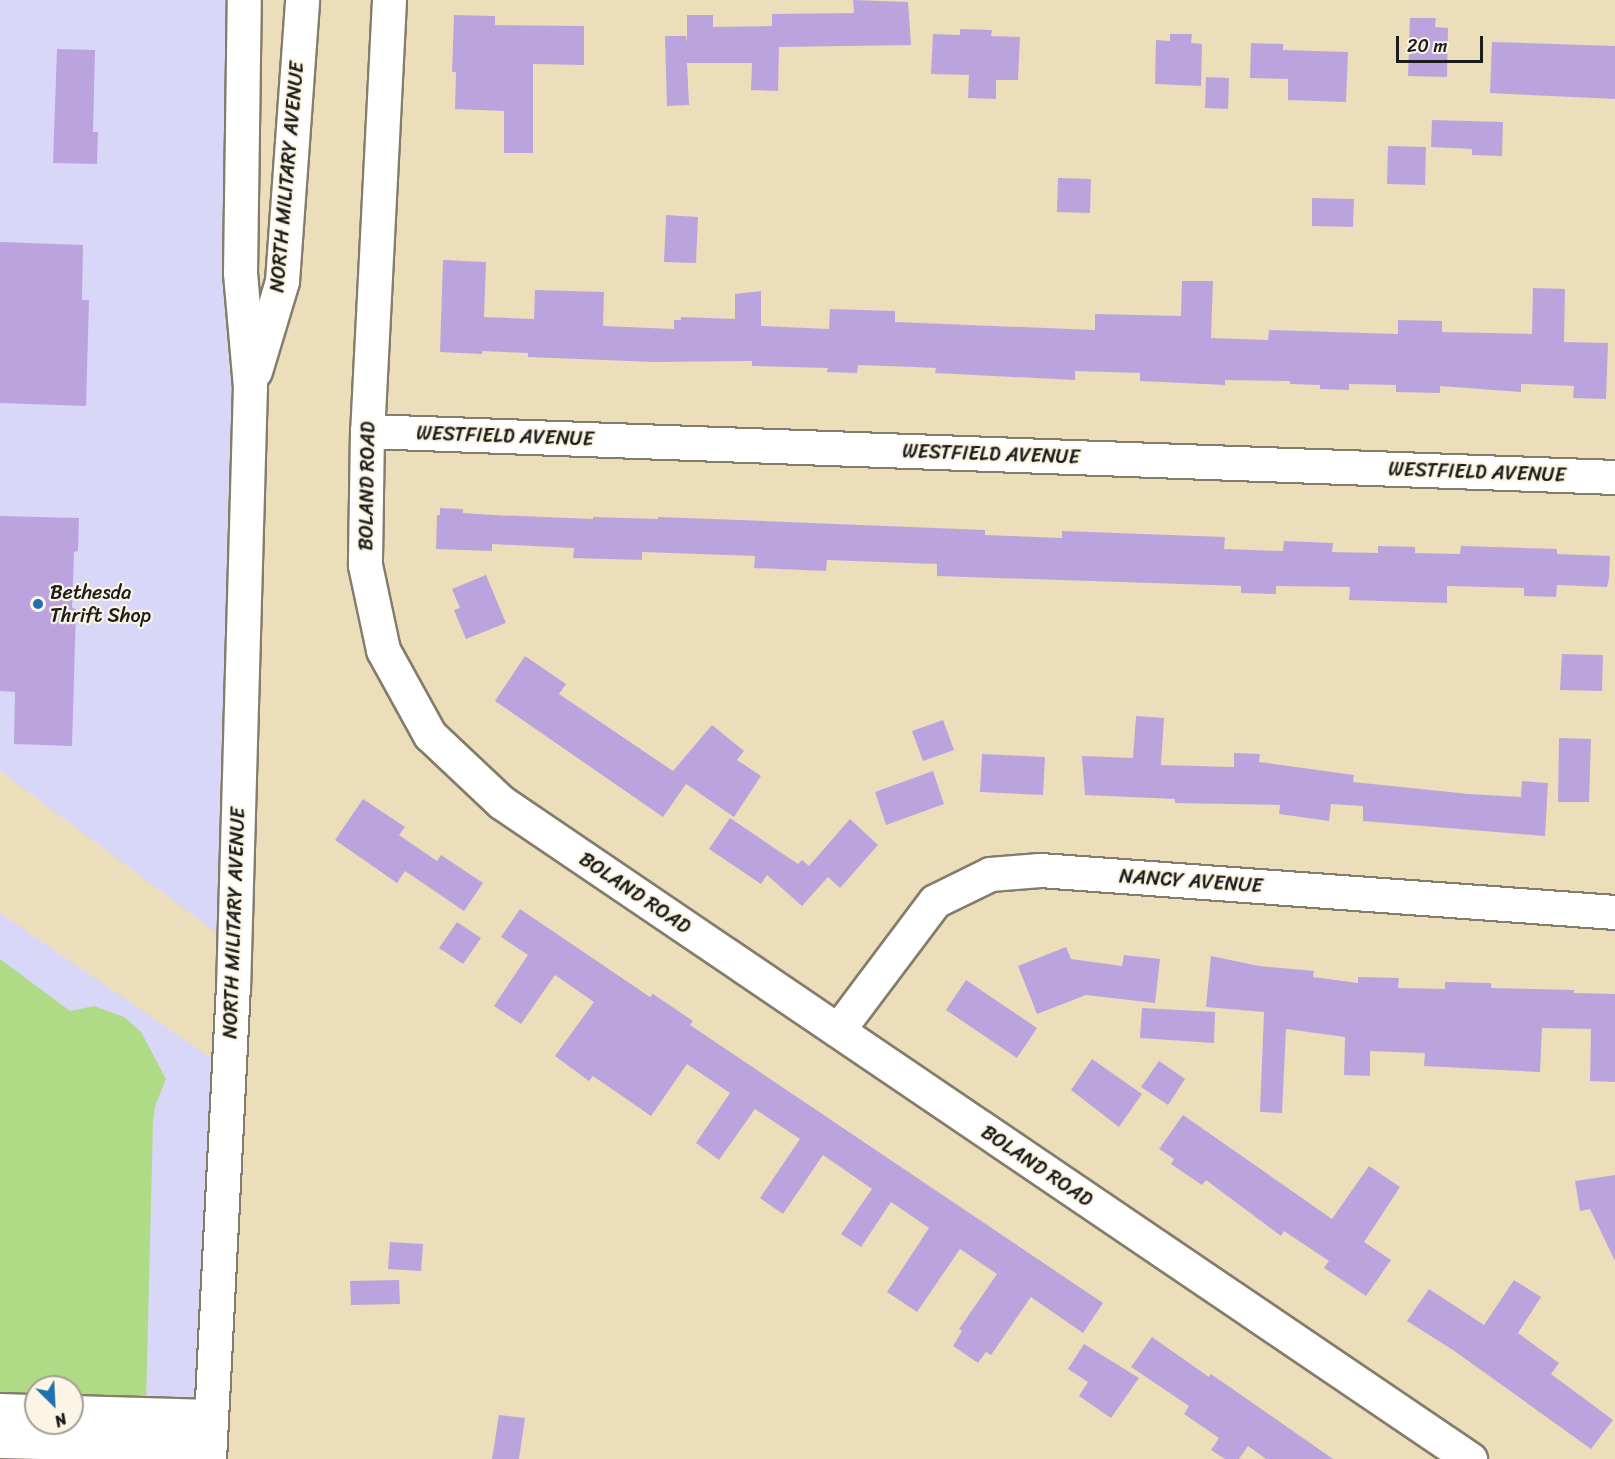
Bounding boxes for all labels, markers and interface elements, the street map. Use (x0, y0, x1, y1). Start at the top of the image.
scale bar (1399, 24, 1486, 62)
text: 20 m (1407, 30, 1447, 62)
street label: NORTH MILITARY AVENUE (265, 61, 309, 293)
street label: BOLAND ROAD (354, 421, 380, 551)
street label: WESTFIELD AVENUE (416, 421, 594, 451)
street label: WESTFIELD AVENUE (902, 439, 1080, 469)
street label: WESTFIELD AVENUE (1388, 457, 1566, 487)
place label: Bethesda Thrift Shop (50, 580, 151, 627)
marker: Bethesda Thrift Shop (31, 597, 45, 611)
street label: NORTH MILITARY AVENUE (218, 807, 250, 1039)
street label: BOLAND ROAD (575, 847, 695, 939)
street label: NANCY AVENUE (1119, 864, 1263, 898)
street label: BOLAND ROAD (977, 1120, 1097, 1212)
north arrow (24, 1375, 84, 1435)
text: N (50, 1405, 72, 1436)

